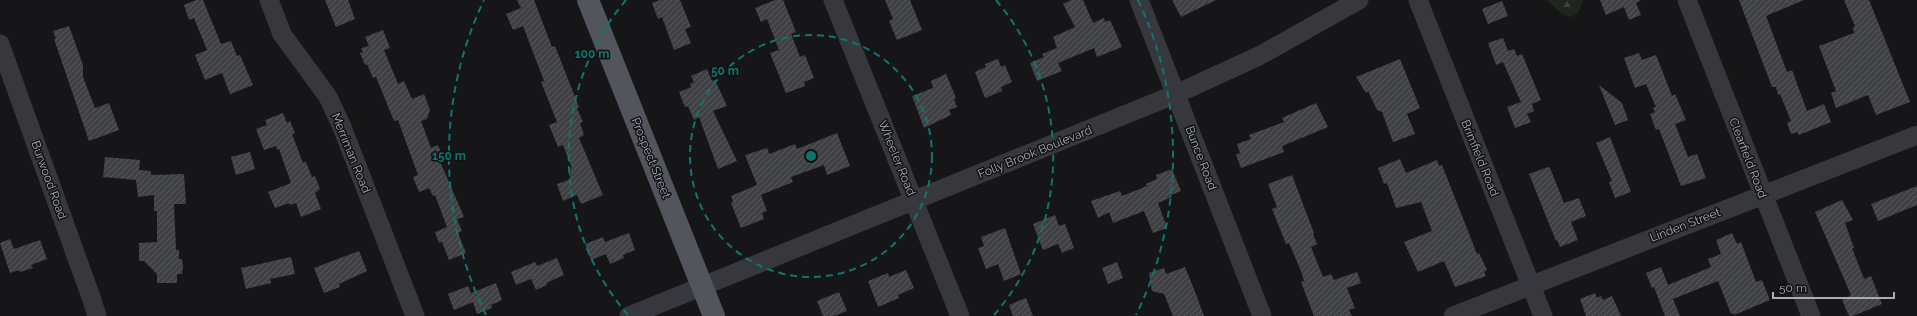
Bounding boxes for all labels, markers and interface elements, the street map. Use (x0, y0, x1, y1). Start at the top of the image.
text: 100 m (575, 47, 609, 61)
text: 50 m (711, 64, 739, 78)
street label: Merriman Road (329, 111, 373, 195)
street label: Prospect Street (628, 116, 674, 200)
street label: Clearfield Road (1726, 116, 1770, 200)
street label: Wheeler Road (876, 118, 918, 198)
street label: Brimfield Road (1458, 118, 1502, 198)
street label: Folly Brook Boulevard (976, 123, 1094, 181)
street label: Bunce Road (1182, 124, 1220, 192)
street label: Burwood Road (28, 139, 70, 221)
text: 150 m (432, 149, 466, 163)
centre of rings (804, 149, 818, 163)
street label: Linden Street (1648, 205, 1722, 245)
scale bar (1773, 274, 1894, 300)
text: 50 m (1779, 281, 1807, 295)

